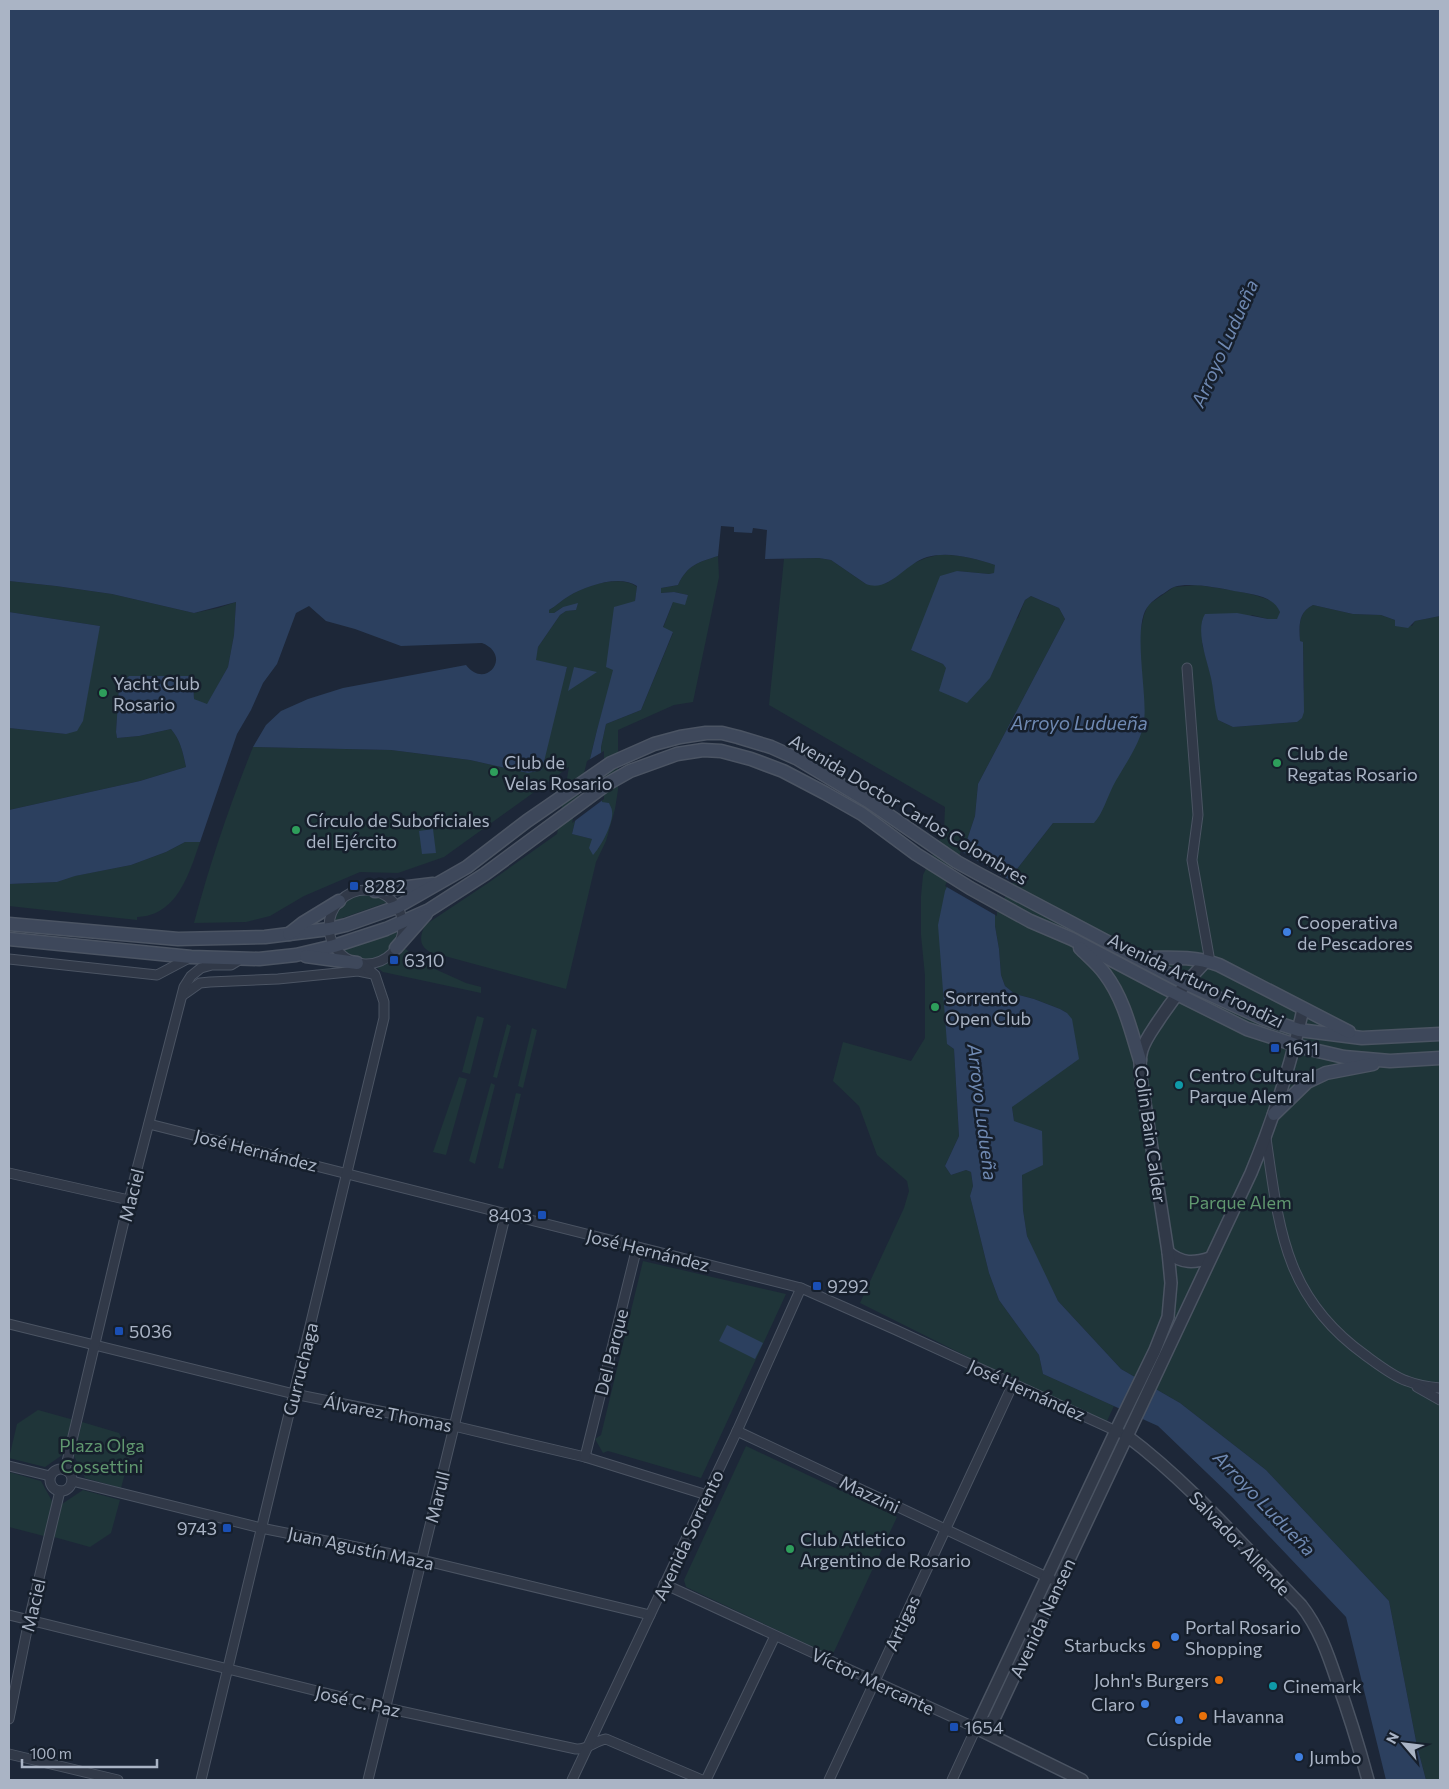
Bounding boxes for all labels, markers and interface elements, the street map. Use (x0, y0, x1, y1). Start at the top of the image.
water label: Arroyo Ludueña (1185, 276, 1262, 411)
place label: Yacht Club Rosario (113, 672, 200, 715)
marker: Yacht Club Rosario (97, 687, 109, 699)
water label: Arroyo Ludueña (1009, 711, 1148, 734)
street label: Avenida Doctor Carlos Colombres (785, 729, 1033, 889)
place label: Club de Regatas Rosario (1287, 742, 1418, 785)
place label: Club de Velas Rosario (504, 751, 612, 794)
marker: Club de Regatas Rosario (1271, 757, 1283, 769)
marker: Club de Velas Rosario (488, 766, 500, 778)
place label: Círculo de Suboficiales del Ejército (306, 809, 490, 852)
marker: Círculo de Suboficiales del Ejército (290, 824, 302, 836)
place label: 8282 (364, 875, 406, 897)
marker: 8282 (348, 880, 360, 892)
place label: Cooperativa de Pescadores (1297, 911, 1413, 954)
marker: Cooperativa de Pescadores (1281, 926, 1293, 938)
street label: Avenida Arturo Frondizi (1104, 928, 1288, 1032)
place label: 6310 (404, 949, 445, 971)
marker: 6310 (388, 954, 400, 966)
place label: Sorrento Open Club (945, 986, 1031, 1029)
marker: Sorrento Open Club (929, 1001, 941, 1013)
place label: 1611 (1285, 1037, 1319, 1059)
water label: Arroyo Ludueña (963, 1042, 1003, 1182)
marker: 1611 (1269, 1042, 1281, 1054)
street label: Colin Bain Calder (1130, 1064, 1172, 1204)
place label: Centro Cultural Parque Alem (1189, 1064, 1315, 1107)
marker: Centro Cultural Parque Alem (1173, 1079, 1185, 1091)
street label: José Hernández (192, 1124, 320, 1176)
street label: Maciel (114, 1166, 148, 1224)
park label: Parque Alem (1188, 1191, 1292, 1213)
place label: 8403 (488, 1204, 532, 1226)
marker: 8403 (536, 1209, 548, 1221)
street label: José Hernández (584, 1224, 712, 1276)
place label: 9292 (827, 1275, 869, 1297)
marker: 9292 (811, 1280, 823, 1292)
street label: Del Parque (590, 1306, 632, 1398)
place label: 5036 (129, 1320, 172, 1342)
street label: Gurruchaga (278, 1320, 322, 1418)
marker: 5036 (113, 1325, 125, 1337)
street label: José Hernández (965, 1354, 1089, 1426)
street label: Álvarez Thomas (322, 1390, 454, 1436)
park label: Plaza Olga Cossettini (59, 1434, 145, 1477)
water label: Arroyo Ludueña (1208, 1445, 1321, 1560)
street label: Avenida Sorrento (648, 1466, 728, 1604)
street label: Marull (420, 1469, 454, 1525)
street label: Mazzini (836, 1471, 904, 1517)
street label: Salvador Allende (1185, 1486, 1295, 1600)
place label: 9743 (177, 1517, 217, 1539)
marker: 9743 (221, 1522, 233, 1534)
street label: Juan Agustín Maza (286, 1522, 436, 1574)
place label: Club Atletico Argentino de Rosario (800, 1528, 971, 1571)
marker: Club Atletico Argentino de Rosario (784, 1543, 796, 1555)
street label: Avenida Nansen (1005, 1555, 1079, 1681)
street label: Maciel (16, 1576, 50, 1634)
street label: Artigas (880, 1592, 924, 1654)
place label: Portal Rosario Shopping (1185, 1616, 1301, 1659)
marker: Portal Rosario Shopping (1169, 1631, 1181, 1643)
place label: Starbucks (1064, 1634, 1146, 1656)
marker: Starbucks (1150, 1639, 1162, 1651)
street label: Víctor Mercante (808, 1643, 938, 1719)
place label: John's Burgers (1094, 1669, 1209, 1691)
marker: John's Burgers (1213, 1674, 1225, 1686)
place label: Cinemark (1283, 1675, 1362, 1697)
marker: Cinemark (1267, 1680, 1279, 1692)
street label: José C. Paz (313, 1681, 403, 1721)
place label: Claro (1091, 1693, 1135, 1715)
marker: Claro (1139, 1698, 1151, 1710)
place label: Havanna (1213, 1705, 1284, 1727)
marker: Havanna (1197, 1710, 1209, 1722)
marker: Cúspide (1173, 1714, 1185, 1726)
place label: 1654 (964, 1716, 1004, 1738)
north arrow (1379, 1719, 1429, 1769)
marker: 1654 (948, 1721, 960, 1733)
place label: Cúspide (1146, 1728, 1212, 1750)
text: N (1382, 1729, 1402, 1746)
scale bar (22, 1736, 158, 1768)
text: 100 m (30, 1744, 72, 1762)
place label: Jumbo (1309, 1746, 1361, 1768)
marker: Jumbo (1293, 1751, 1305, 1763)

